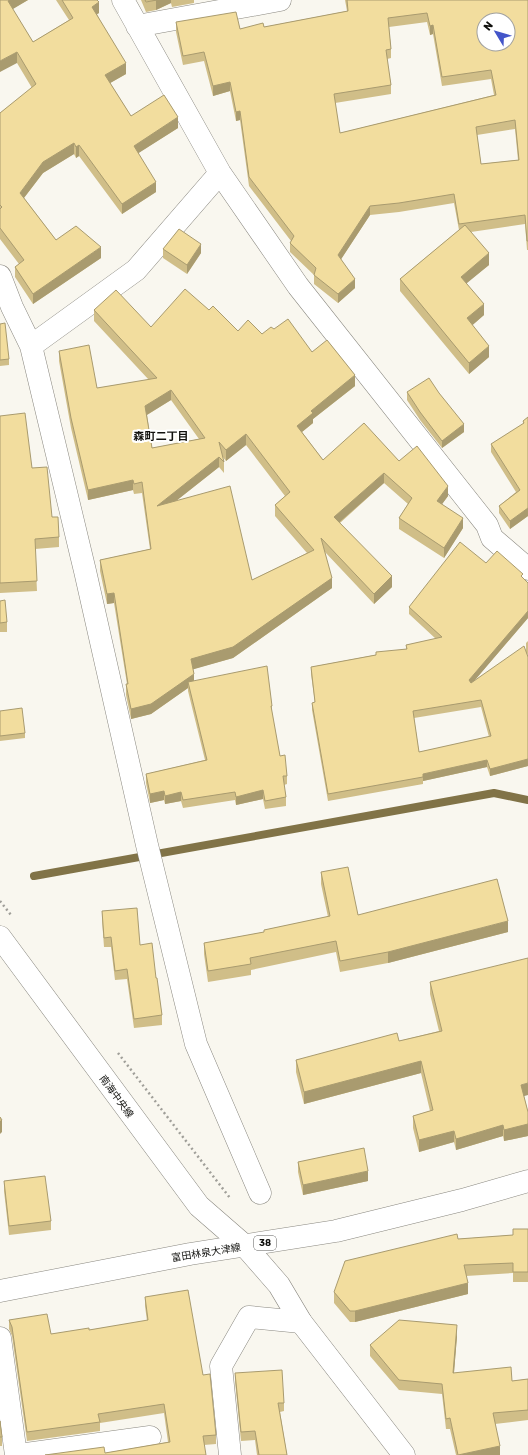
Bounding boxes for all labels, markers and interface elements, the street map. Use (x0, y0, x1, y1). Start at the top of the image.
north arrow (476, 12, 516, 52)
text: N (481, 19, 496, 33)
district label: 森町二丁目 (134, 430, 189, 443)
street label: 南海中央線 (97, 1073, 136, 1120)
road number: 38 (254, 1236, 276, 1250)
street label: 富田林泉大津線 (171, 1242, 242, 1264)

